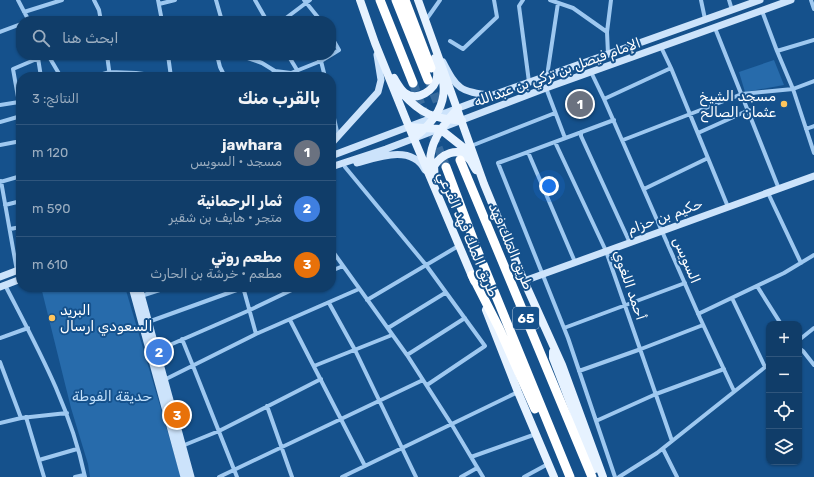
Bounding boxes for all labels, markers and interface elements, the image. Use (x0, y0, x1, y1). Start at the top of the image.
search box (16, 16, 336, 60)
icon: search (30, 27, 52, 49)
text: ابحث هنا (62, 29, 119, 47)
street label: الإمام فيصل بن تركي بن عبدالله (472, 34, 643, 112)
text: بالقرب منك (238, 88, 320, 108)
place label: مسجد الشيخ عثمان الصالح (699, 88, 776, 123)
pin: 1 (567, 89, 593, 119)
text: النتائج: 3 (32, 91, 79, 106)
marker: مسجد الشيخ عثمان الصالح (779, 99, 789, 109)
text: jawhara (222, 136, 282, 154)
text: 120 m (32, 145, 68, 160)
text: 1 (304, 145, 310, 160)
text: مسجد · السويس (190, 154, 282, 169)
street label: طريق الملك فهد الفرعي (432, 169, 502, 300)
your location (539, 176, 559, 196)
text: ثمار الرحمانية (197, 192, 282, 210)
street label: حكيم بن حزام (625, 195, 706, 239)
street label: طريق الملك فهد (485, 200, 537, 292)
text: 590 m (32, 201, 70, 216)
text: 2 (303, 201, 311, 216)
text: متجر · هايف بن شقير (169, 210, 282, 225)
street label: السويس (669, 234, 704, 286)
text: مطعم روتي (211, 248, 282, 266)
street label: أحمد اللغوي (609, 248, 649, 323)
text: 610 m (32, 257, 68, 272)
text: 3 (303, 257, 311, 272)
text: مطعم · خرشة بن الحارث (150, 266, 282, 281)
place label: البريد السعودي ارسال (60, 302, 152, 336)
road number: 65 (513, 307, 539, 329)
marker: البريد السعودي ارسال (47, 313, 57, 323)
map controls (766, 321, 802, 465)
button: + (766, 321, 802, 357)
pin: 2 (146, 337, 172, 367)
button: − (766, 357, 802, 393)
park label: حديقة الفوطة (72, 388, 152, 405)
button: locate (766, 393, 802, 429)
pin: 3 (164, 400, 190, 430)
button: layers (766, 429, 802, 465)

